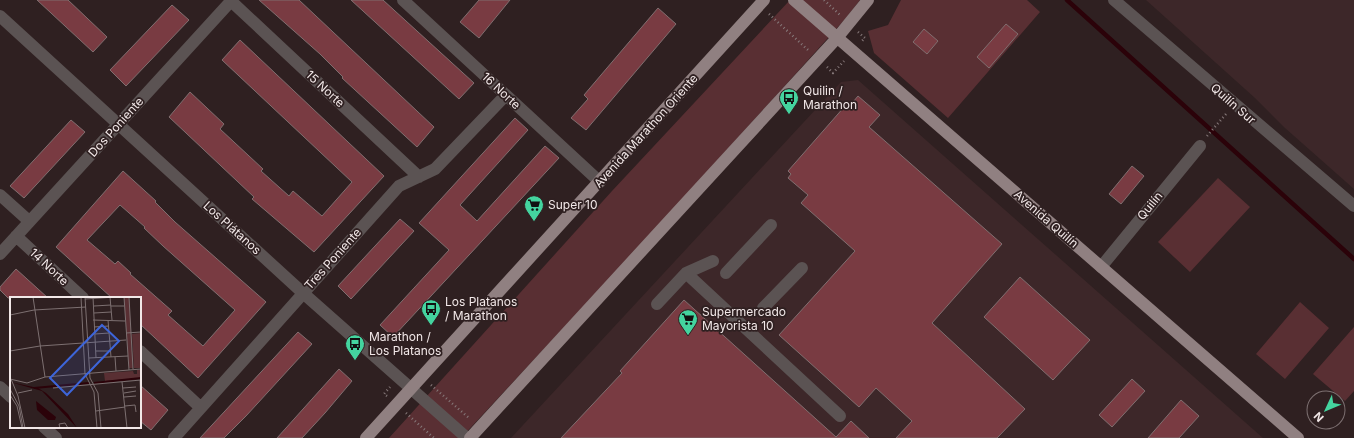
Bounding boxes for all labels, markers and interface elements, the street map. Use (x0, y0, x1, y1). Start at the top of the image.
street label: 15 Norte (303, 67, 348, 110)
street label: 16 Norte (479, 69, 524, 112)
street label: Avenida Marathon Oriente (591, 71, 701, 191)
street label: Quilín Sur (1208, 80, 1259, 128)
place label: Quilin / Marathon (803, 83, 857, 112)
bus stop icon: Quilin / Marathon (778, 87, 800, 115)
street label: Dos Poniente (85, 94, 146, 160)
street label: Avenida Quilín (1011, 187, 1082, 251)
street label: Quilín (1134, 188, 1166, 223)
supermarket icon: Super 10 (523, 194, 545, 222)
place label: Super 10 (548, 197, 597, 212)
street label: Los Plátanos (200, 198, 264, 257)
street label: Tres Poniente (301, 225, 364, 293)
street label: 14 Norte (27, 245, 72, 288)
place label: Los Platanos / Marathon (445, 294, 517, 323)
inset map (10, 297, 141, 428)
bus stop icon: Los Platanos / Marathon (420, 298, 442, 326)
place label: Supermercado Mayorista 10 (702, 304, 786, 333)
supermarket icon: Supermercado Mayorista 10 (677, 308, 699, 336)
place label: Marathon / Los Platanos (369, 329, 441, 358)
bus stop icon: Marathon / Los Platanos (344, 333, 366, 361)
north arrow (1306, 390, 1346, 430)
text: N (1311, 409, 1327, 425)

